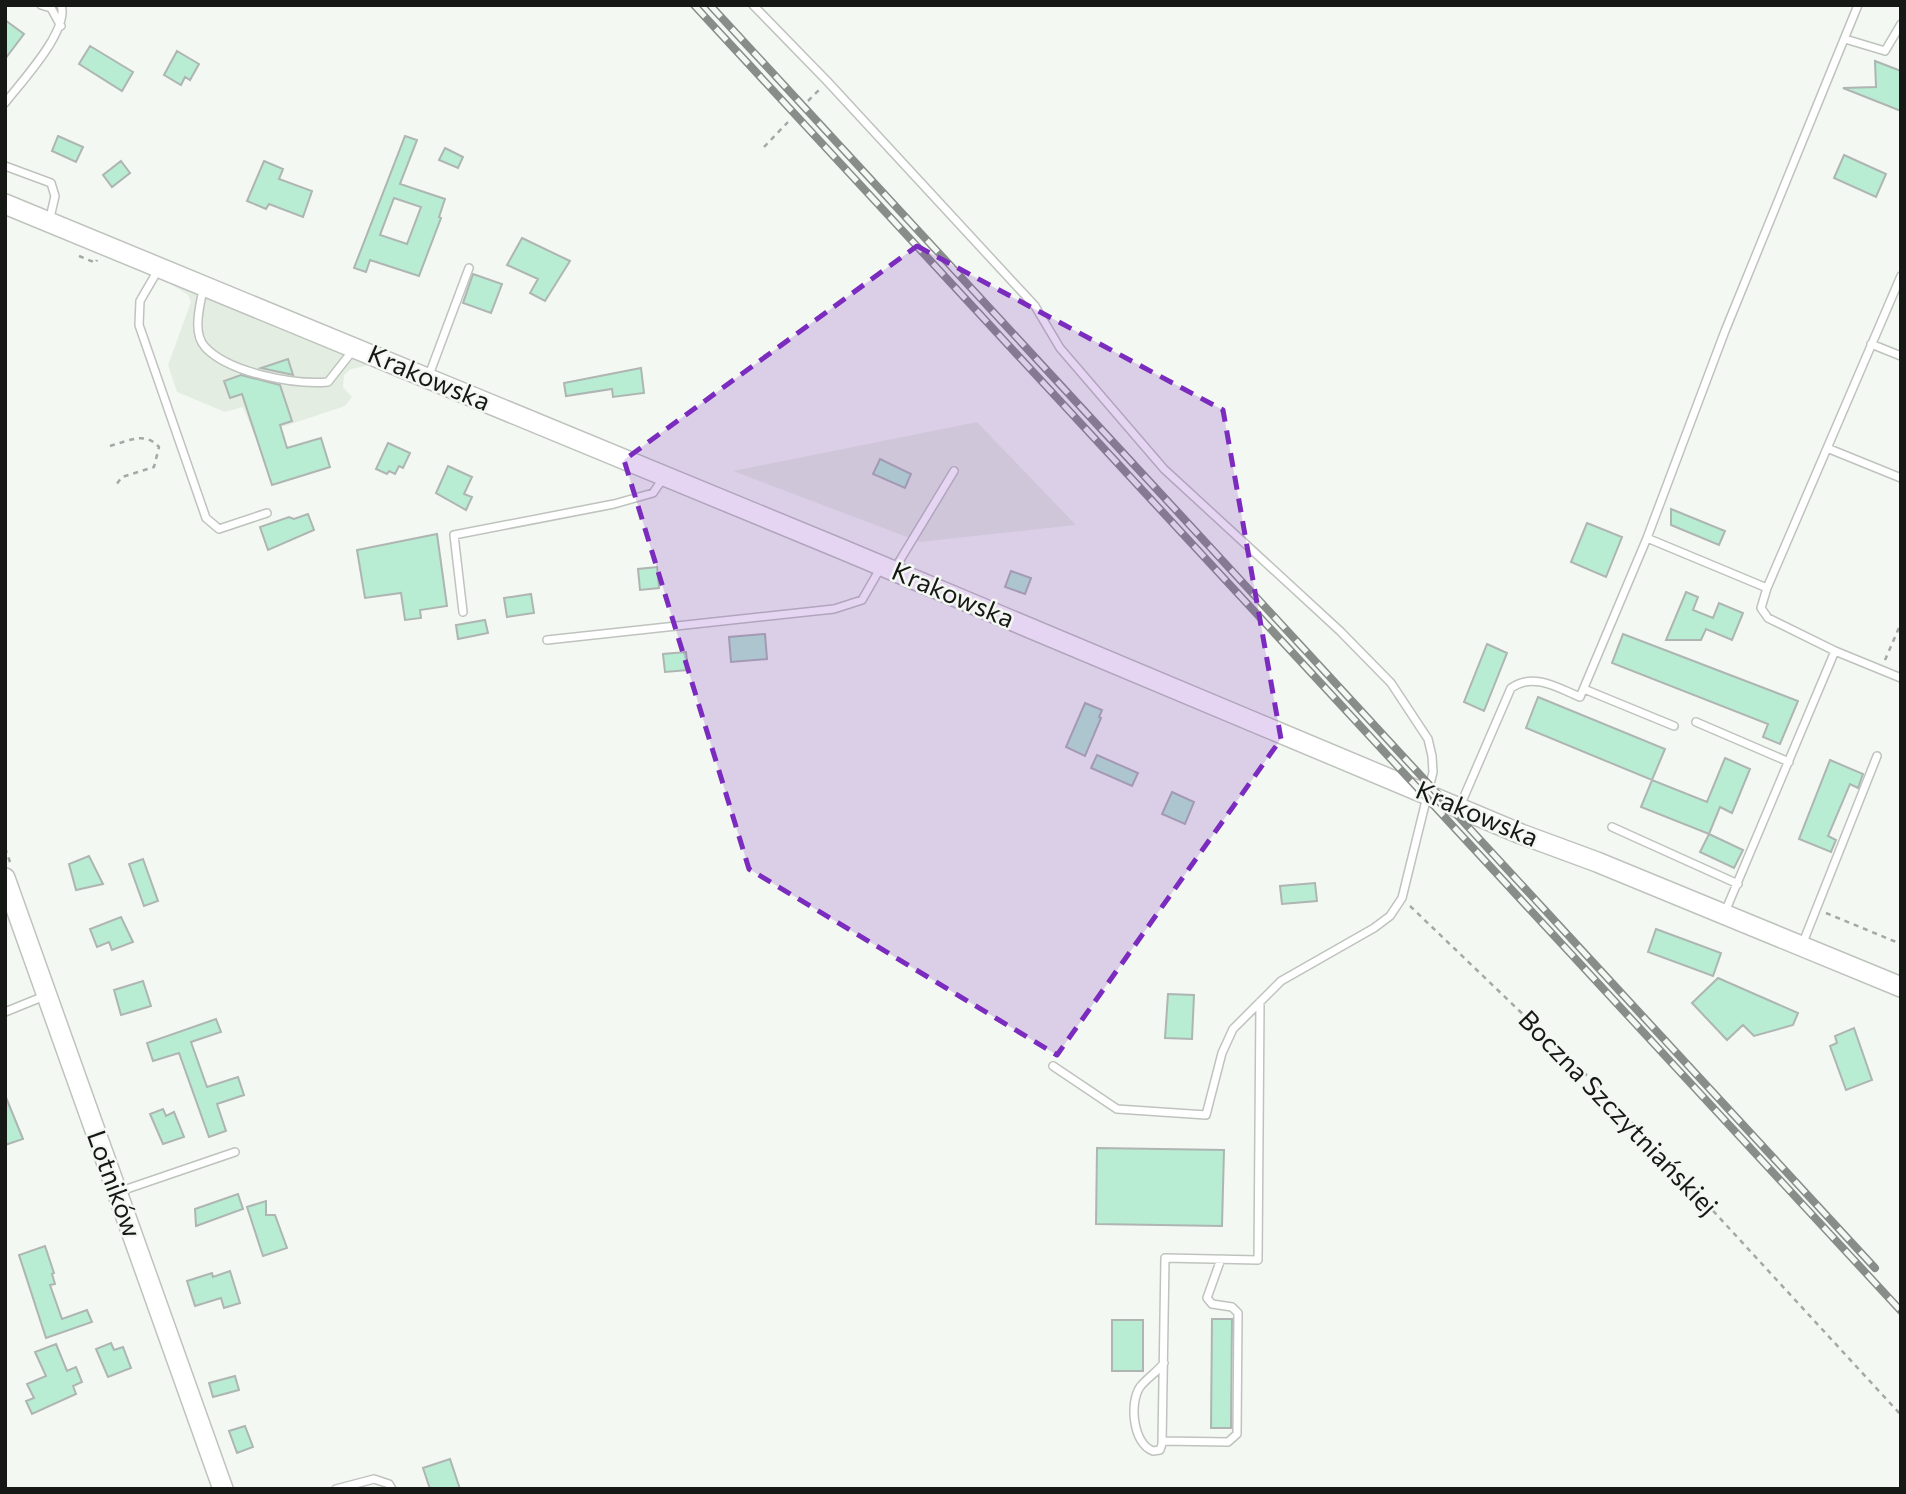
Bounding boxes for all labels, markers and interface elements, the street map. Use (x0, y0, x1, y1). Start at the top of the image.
street label: Krakowska (364, 337, 495, 416)
street label: Krakowska (888, 554, 1019, 633)
street label: Krakowska (1412, 773, 1543, 852)
street label: Boczna Szczytniańskiej (1513, 1003, 1725, 1221)
street label: Lotników (82, 1126, 149, 1242)

